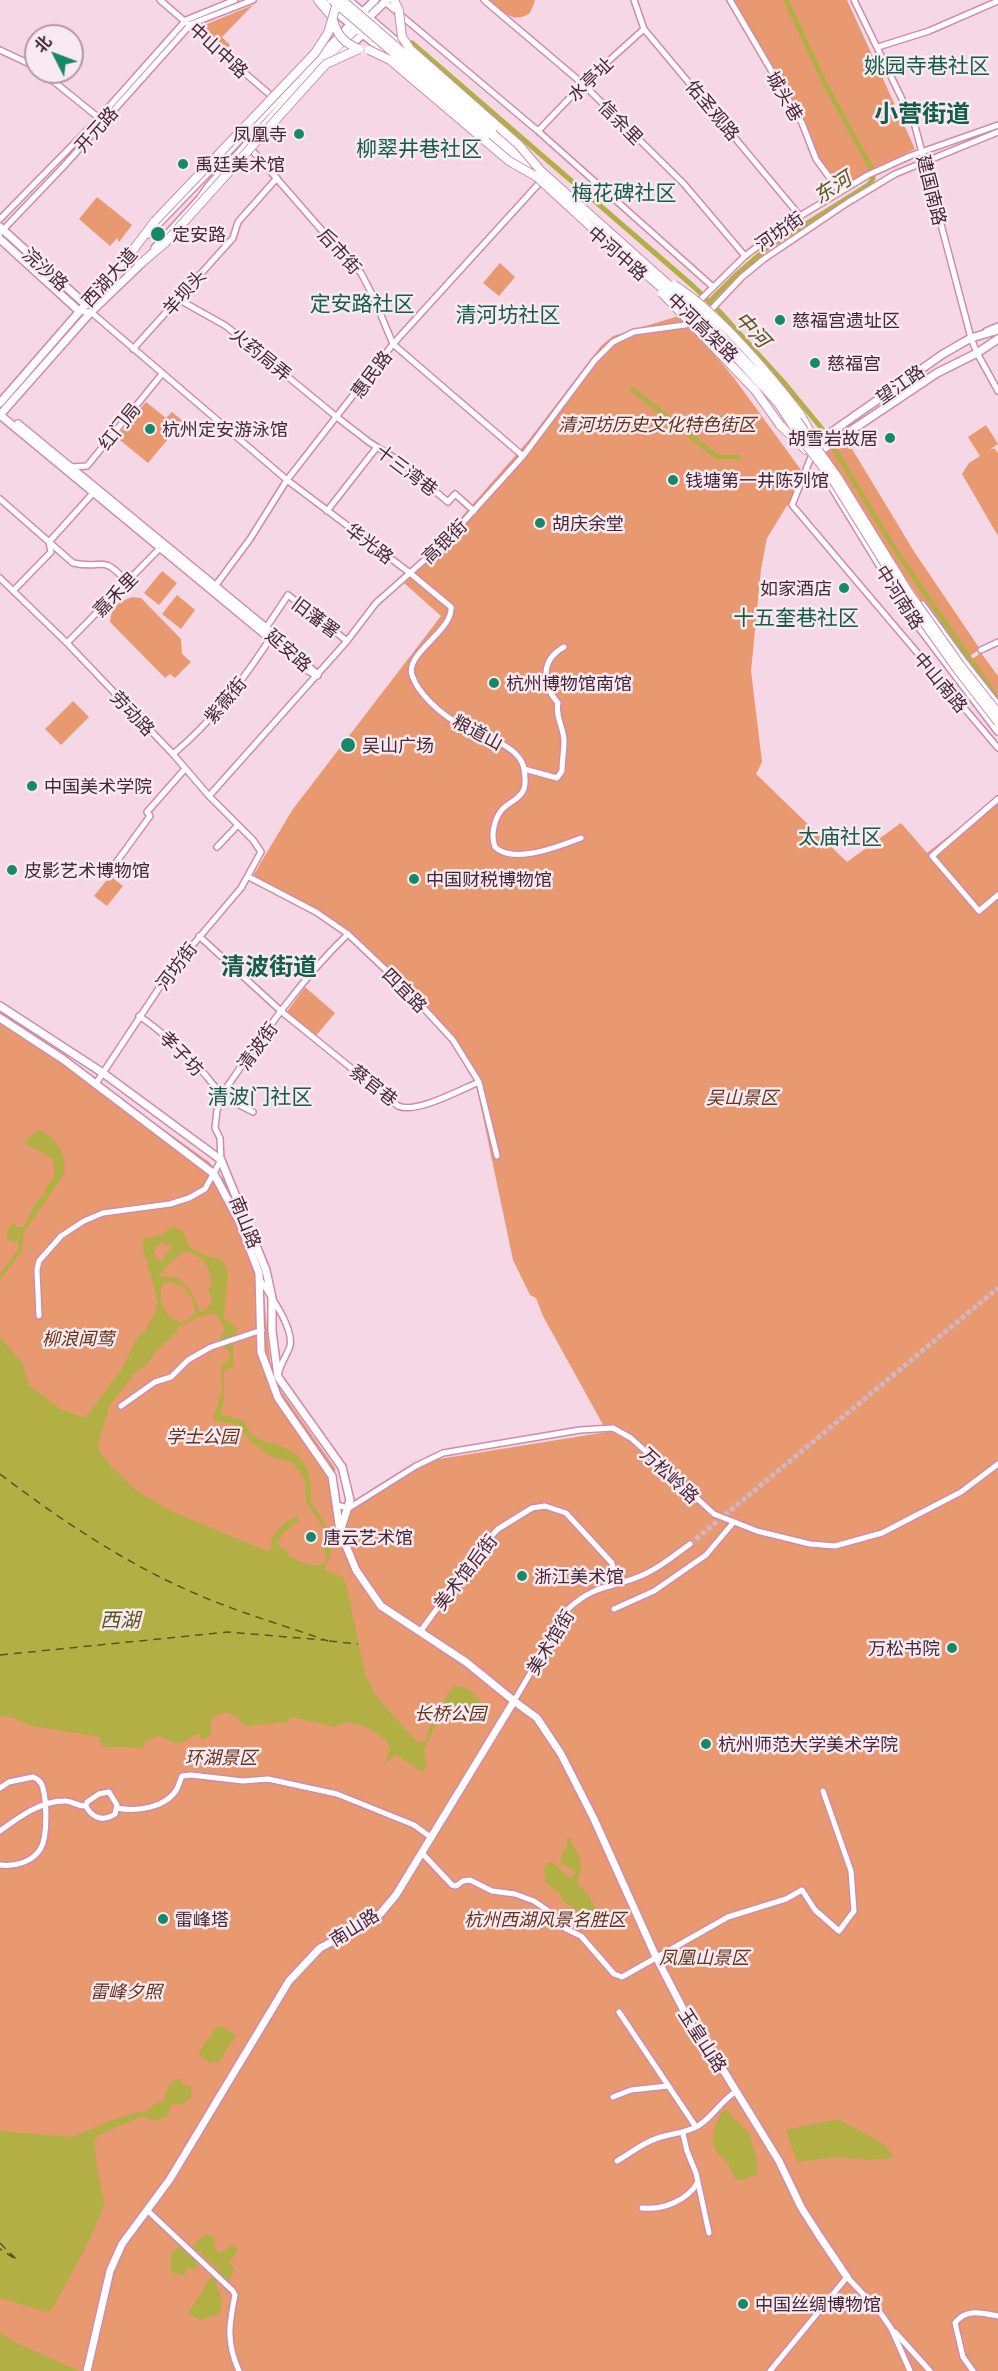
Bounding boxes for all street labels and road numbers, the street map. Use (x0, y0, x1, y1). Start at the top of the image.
street label: 中山中路 (185, 18, 253, 82)
street label: 水亭址 (563, 52, 617, 106)
street label: 城头巷 (762, 67, 808, 125)
street label: 佑圣观路 (682, 75, 744, 145)
street label: 信余里 (594, 95, 648, 149)
street label: 开元路 (70, 102, 122, 156)
street label: 建国南路 (913, 152, 951, 228)
street label: 河坊街 (751, 207, 807, 255)
street label: 中河中路 (584, 221, 652, 285)
street label: 后市街 (314, 224, 366, 278)
street label: 浣沙路 (19, 243, 73, 295)
street label: 西湖大道 (77, 243, 141, 311)
street label: 羊坝头 (158, 265, 210, 319)
street label: 中河高架路 (663, 288, 743, 366)
street label: 火药局弄 (226, 323, 296, 385)
street label: 惠民路 (346, 346, 396, 402)
street label: 望江路 (872, 360, 928, 408)
street label: 红门局 (94, 398, 144, 454)
street label: 十三湾巷 (372, 440, 442, 500)
street label: 高银街 (417, 514, 471, 568)
street label: 华光路 (342, 518, 398, 568)
street label: 中河南路 (871, 561, 929, 633)
street label: 嘉禾里 (88, 567, 142, 621)
street label: 旧藩署 (288, 592, 344, 642)
street label: 延安路 (262, 624, 316, 676)
street label: 中山南路 (910, 647, 972, 717)
street label: 紫薇街 (199, 672, 251, 728)
street label: 劳动路 (106, 686, 160, 740)
street label: 粮道山 (449, 710, 507, 754)
street label: 河坊街 (151, 938, 201, 994)
street label: 四宜路 (378, 963, 432, 1017)
street label: 清波街 (232, 1018, 282, 1074)
street label: 孝子坊 (155, 1026, 209, 1080)
street label: 蔡官巷 (346, 1060, 402, 1110)
street label: 南山路 (226, 1193, 266, 1251)
street label: 万松岭路 (636, 1443, 704, 1507)
street label: 美术馆后街 (429, 1530, 501, 1614)
street label: 美术馆街 (522, 1606, 578, 1678)
street label: 南山路 (325, 1904, 383, 1950)
street label: 玉皇山路 (674, 2004, 732, 2076)

